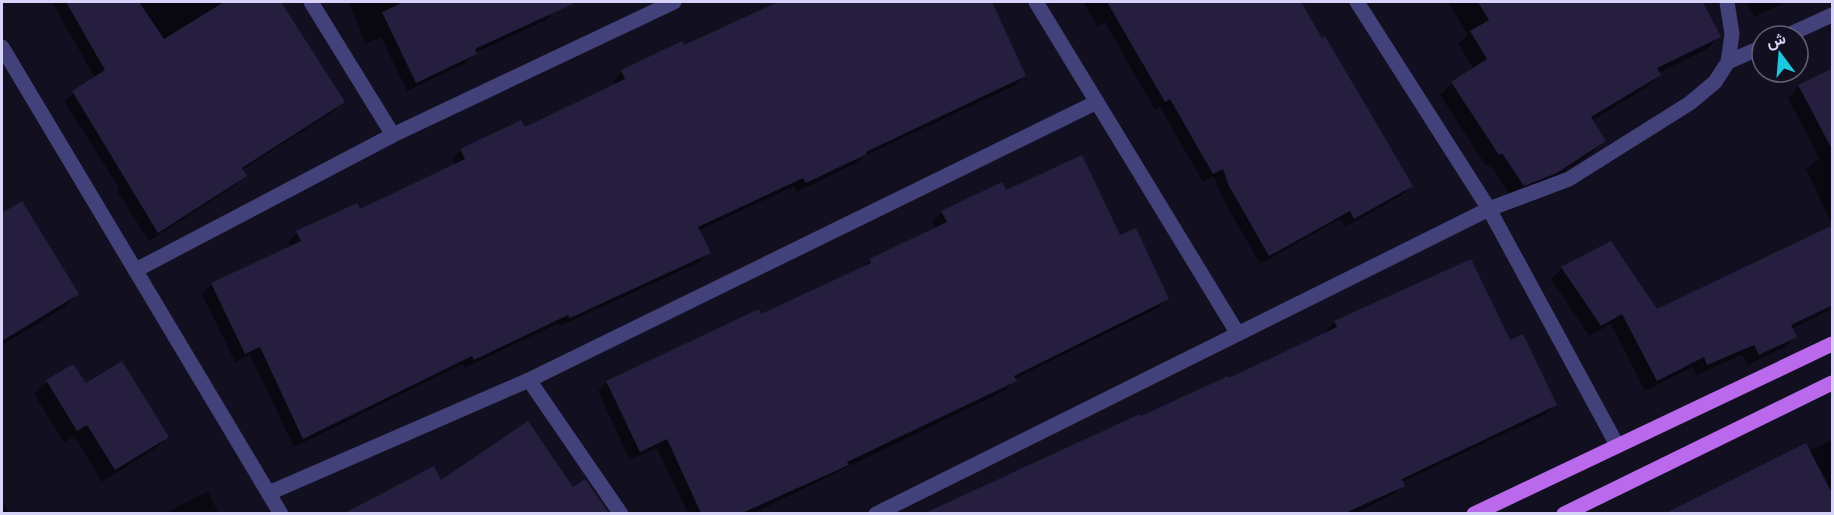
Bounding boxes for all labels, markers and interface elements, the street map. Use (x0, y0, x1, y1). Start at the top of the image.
north arrow (1750, 24, 1810, 84)
text: ش (1764, 27, 1788, 52)

